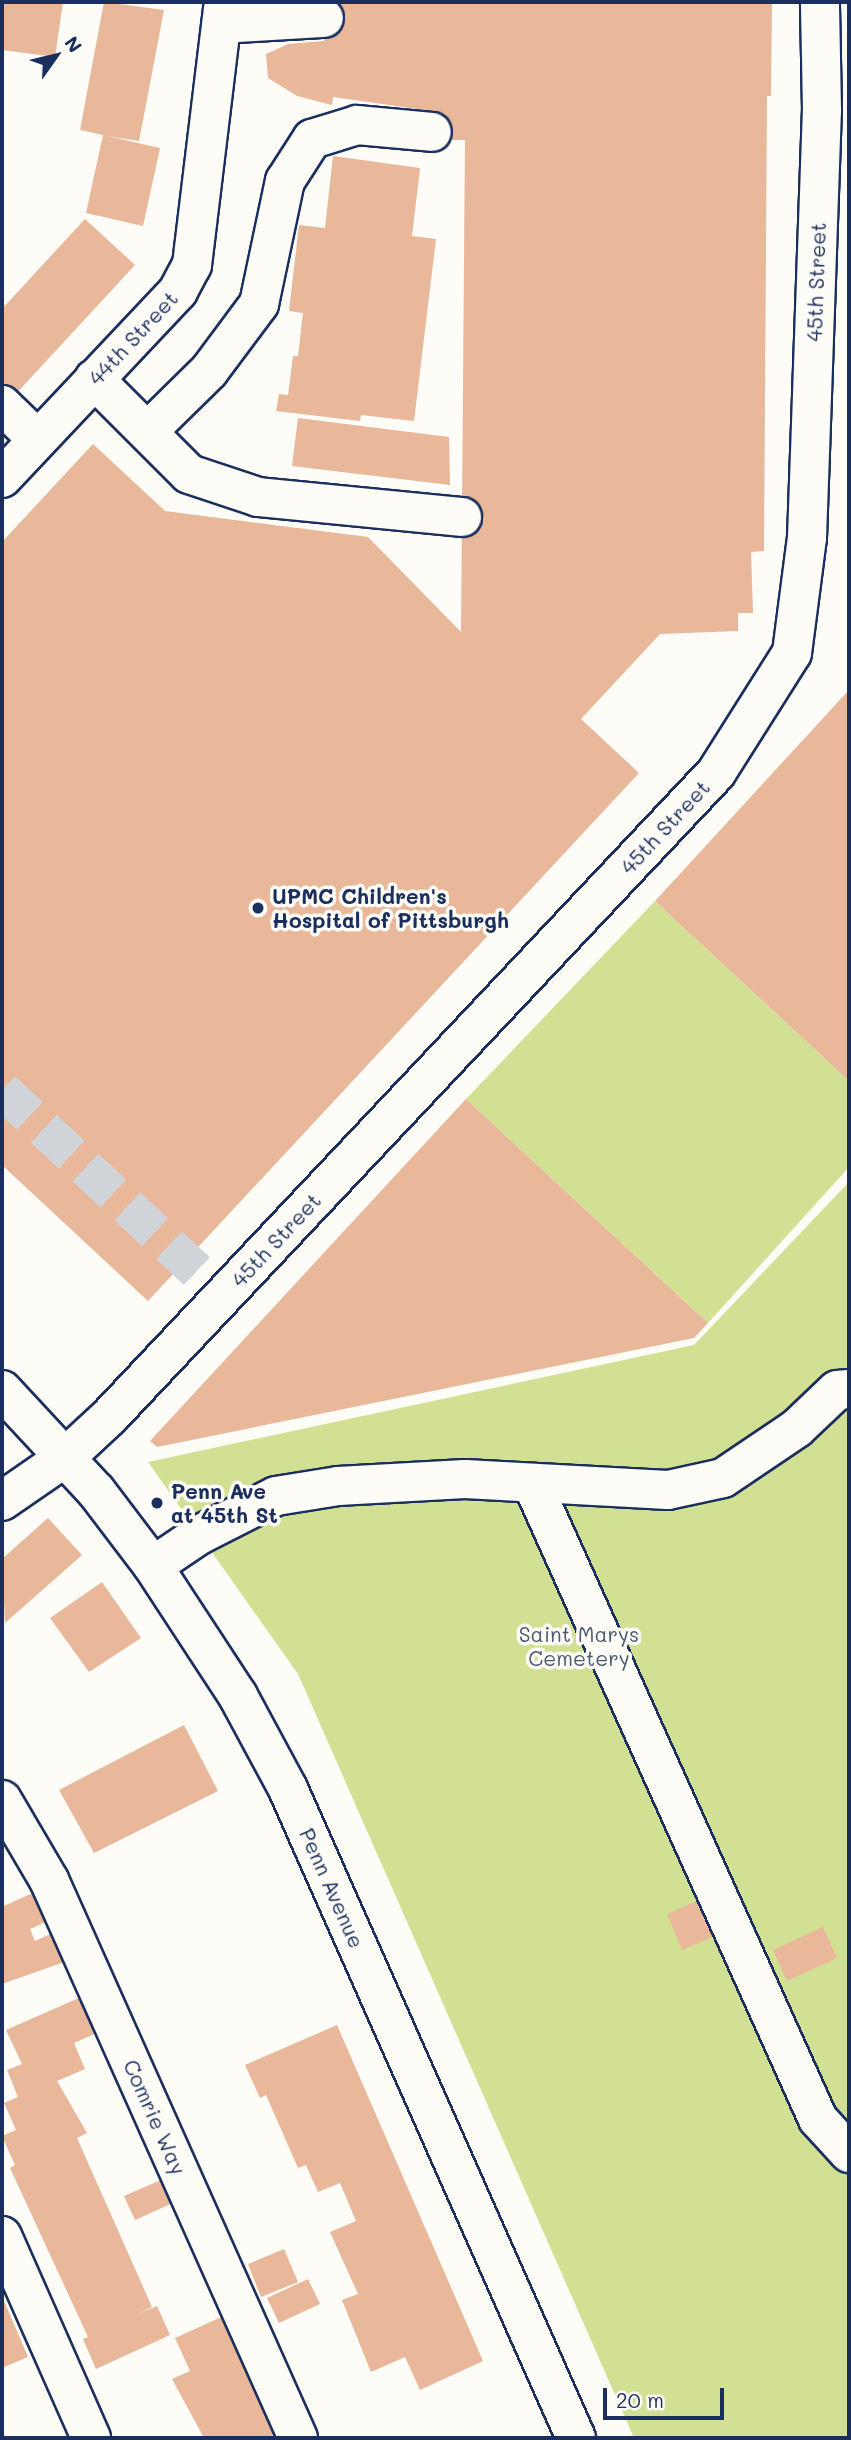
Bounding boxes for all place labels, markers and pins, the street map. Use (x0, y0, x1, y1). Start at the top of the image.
place label: UPMC Children's Hospital of Pittsburgh (272, 883, 509, 933)
marker: UPMC Children's Hospital of Pittsburgh (250, 900, 266, 916)
place label: Penn Ave at 45th St (171, 1478, 278, 1528)
marker: Penn Ave at 45th St (149, 1495, 165, 1511)

